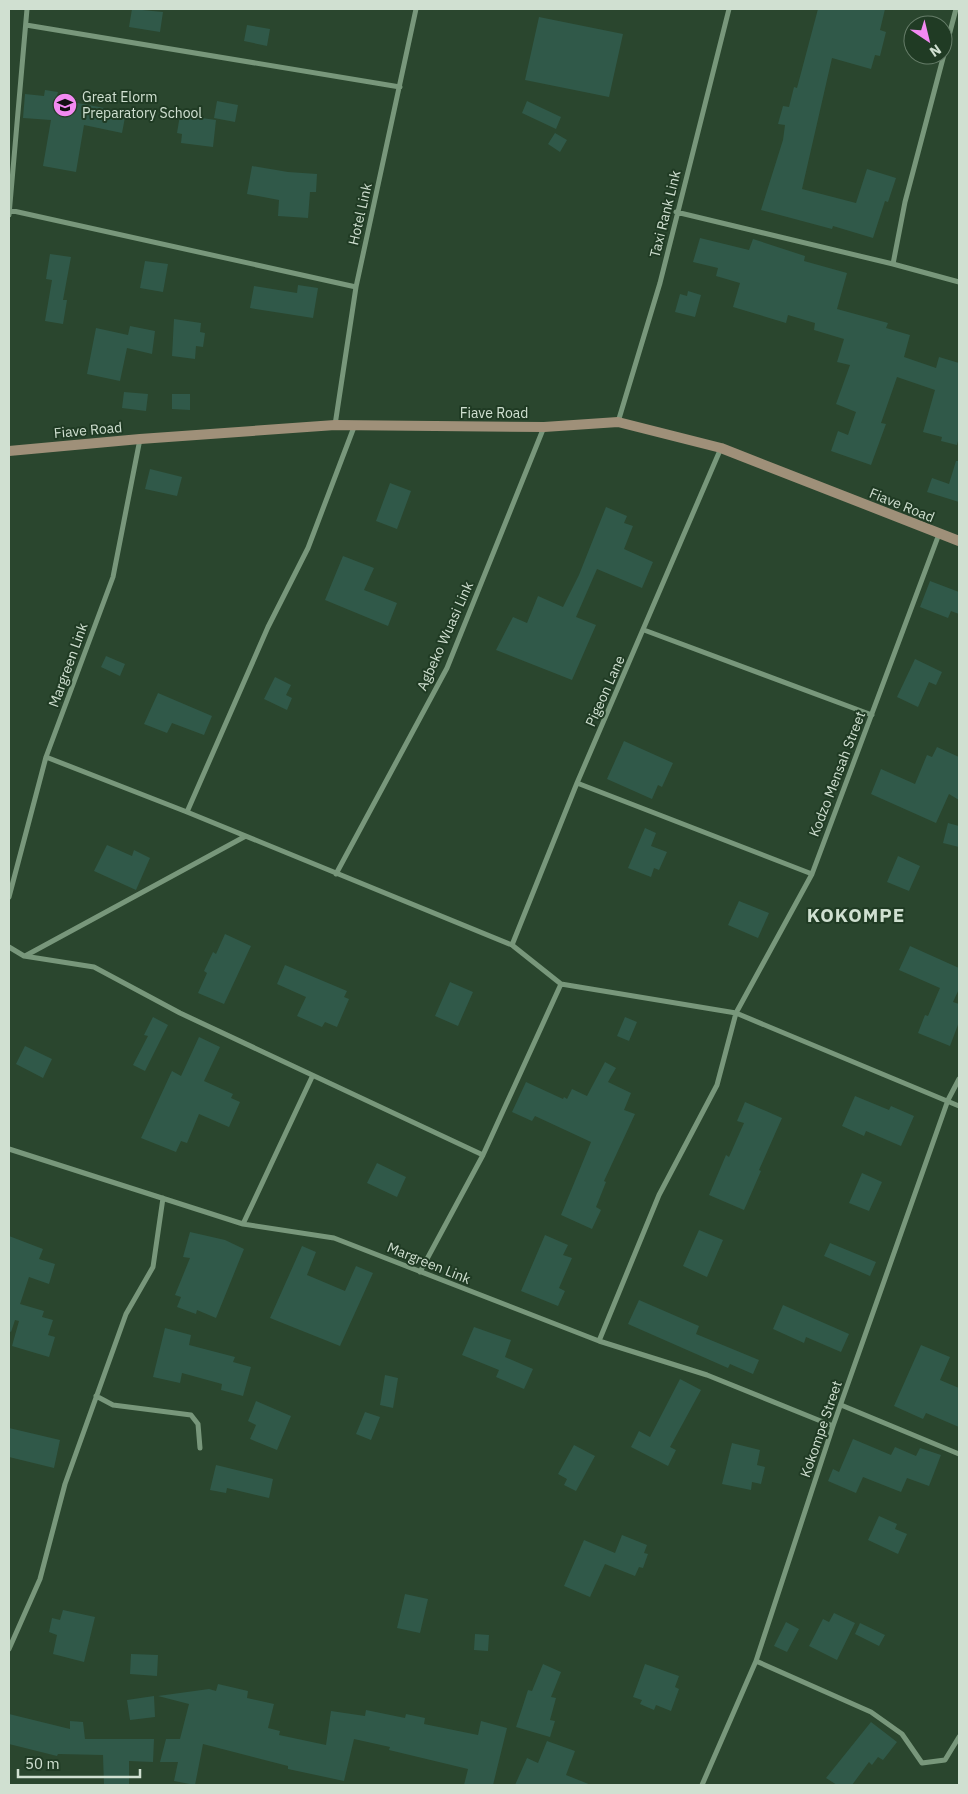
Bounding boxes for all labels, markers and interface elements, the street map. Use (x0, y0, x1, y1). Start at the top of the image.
north arrow (903, 15, 953, 65)
text: N (926, 40, 945, 61)
place label: Great Elorm Preparatory School (82, 88, 202, 122)
school or university icon: Great Elorm Preparatory School (52, 92, 78, 118)
street label: Taxi Rank Link (645, 168, 685, 259)
street label: Hotel Link (344, 181, 376, 247)
street label: Fiave Road (460, 404, 528, 422)
street label: Fiave Road (53, 418, 123, 442)
street label: Fiave Road (867, 484, 937, 526)
street label: Agbeko Wuasi Link (413, 578, 477, 693)
street label: Margreen Link (44, 620, 92, 710)
street label: Pigeon Lane (581, 652, 629, 729)
street label: Kodzo Mensah Street (805, 709, 869, 839)
district label: KOKOMPE (807, 903, 905, 927)
street label: Margreen Link (385, 1238, 474, 1288)
street label: Kokompe Street (796, 1378, 846, 1480)
scale bar (18, 1746, 140, 1778)
text: 50 m (25, 1754, 60, 1773)

